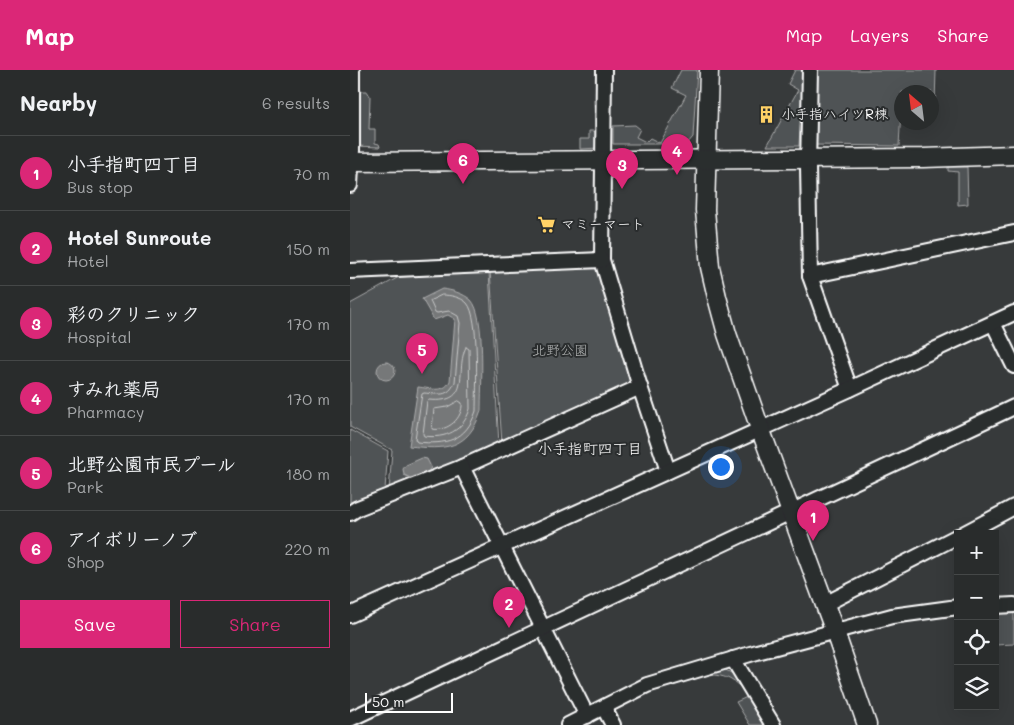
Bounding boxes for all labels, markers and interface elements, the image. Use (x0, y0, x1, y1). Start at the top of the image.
text: Map (25, 20, 74, 51)
text: Map (786, 23, 822, 47)
text: Layers (850, 23, 909, 47)
text: Share (937, 23, 989, 47)
north arrow (894, 85, 939, 130)
text: Nearby (20, 89, 97, 116)
text: 6 results (262, 92, 330, 113)
building icon: 小手指ハイツR棟 (757, 104, 777, 124)
place label: 小手指ハイツR棟 (781, 104, 889, 123)
pin: 4 (661, 134, 693, 175)
pin: 6 (447, 143, 479, 184)
pin: 3 (606, 148, 638, 189)
text: 小手指町四丁目 (67, 151, 200, 176)
text: 1 (32, 163, 40, 184)
text: 70 m (293, 163, 330, 184)
text: Bus stop (67, 176, 133, 197)
supermarket icon: マミーマート (537, 214, 557, 234)
place label: マミーマート (561, 214, 645, 233)
text: Hotel Sunroute (67, 225, 211, 250)
text: 2 (32, 238, 40, 259)
text: 150 m (286, 238, 330, 259)
text: Hotel (67, 250, 109, 271)
text: 彩のクリニック (67, 301, 200, 326)
text: 3 (31, 313, 41, 334)
text: 170 m (286, 313, 330, 334)
text: Hospital (67, 326, 131, 347)
pin: 5 (406, 333, 438, 374)
park label: 北野公園 (532, 340, 588, 359)
text: すみれ薬局 (67, 376, 160, 401)
text: 4 (31, 388, 41, 409)
text: 170 m (286, 388, 330, 409)
text: Pharmacy (67, 401, 144, 422)
district label: 小手指町四丁目 (537, 438, 643, 458)
text: 北野公園市民プール (67, 451, 236, 476)
your location (708, 454, 734, 480)
text: 5 (31, 463, 41, 484)
text: 180 m (285, 463, 330, 484)
text: Park (67, 476, 103, 497)
pin: 1 (797, 500, 829, 541)
text: アイボリーノブ (67, 526, 197, 551)
map controls (954, 530, 999, 710)
button: + (954, 530, 999, 575)
text: 6 (31, 538, 41, 559)
text: 220 m (284, 538, 330, 559)
text: Shop (67, 551, 104, 572)
button: − (954, 575, 999, 620)
pin: 2 (493, 587, 525, 628)
button: Save (20, 600, 170, 648)
button: Share (180, 600, 330, 648)
button: locate (954, 620, 999, 665)
button: layers (954, 665, 999, 710)
scale bar (365, 690, 452, 713)
text: 50 m (372, 692, 404, 711)

